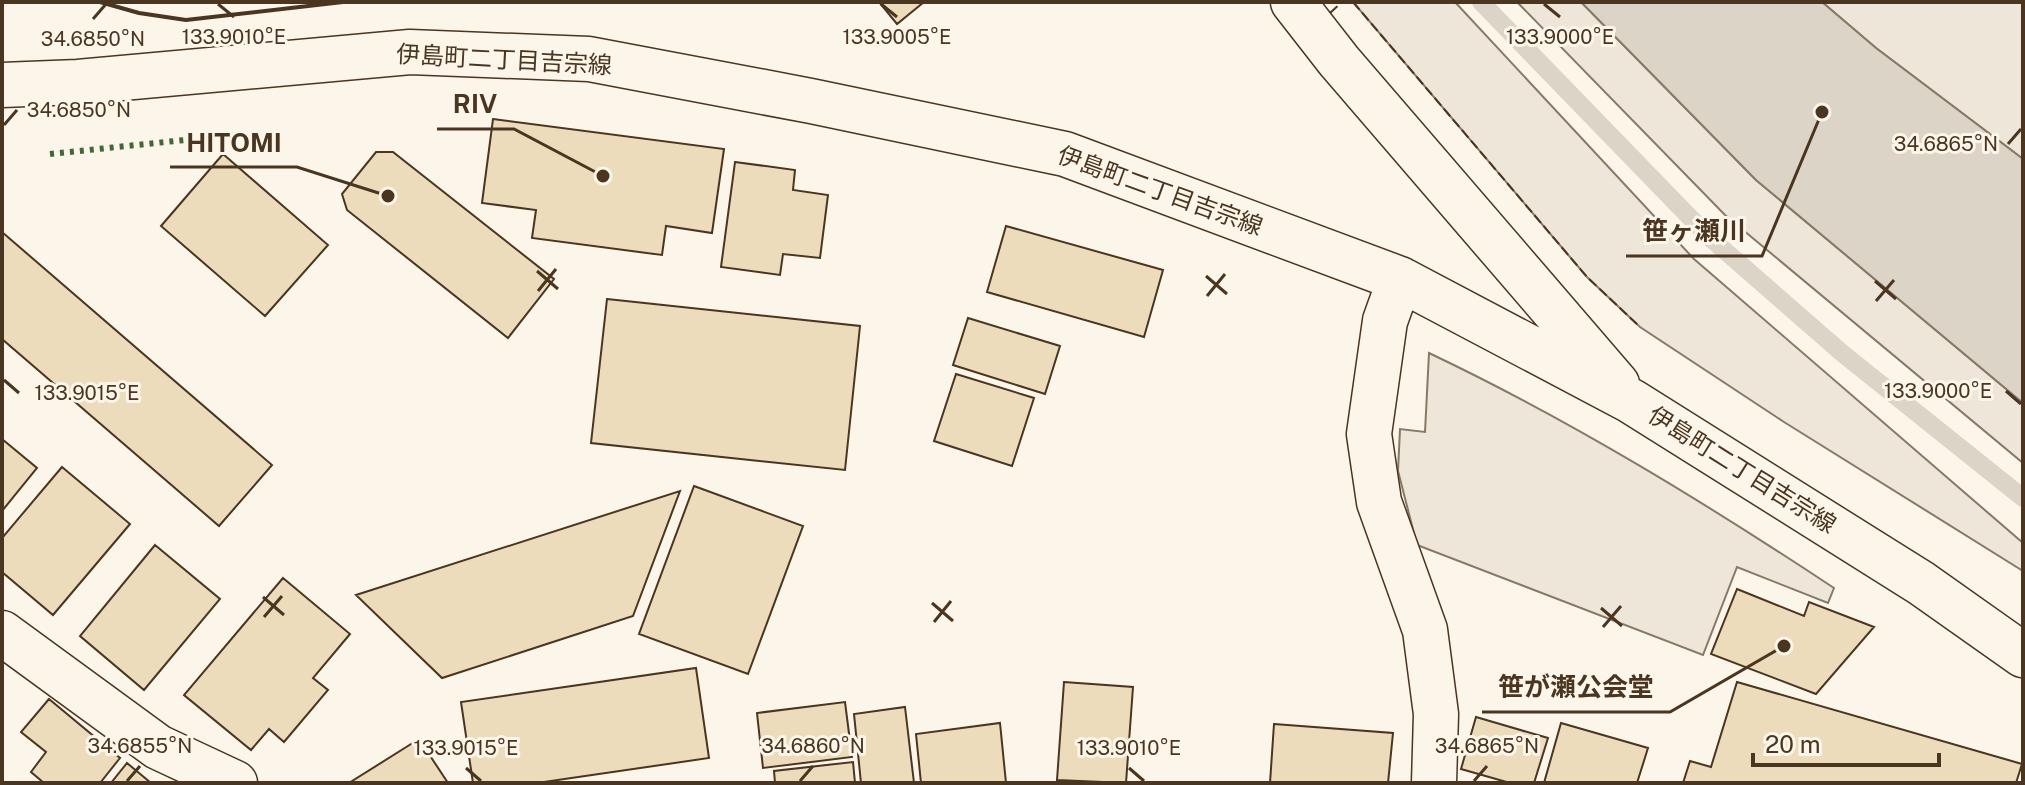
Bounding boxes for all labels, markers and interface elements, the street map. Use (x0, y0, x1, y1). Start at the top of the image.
text: 133.9010°E (182, 25, 286, 49)
text: 133.9005°E (843, 25, 951, 49)
text: 133.9000°E (1506, 25, 1614, 49)
text: 34.6850°N (41, 27, 145, 51)
street label: 伊島町二丁目吉宗線 (395, 39, 613, 79)
callout: RIV (437, 79, 514, 129)
text: RIV (453, 88, 497, 119)
text: 34.6850°N (27, 98, 131, 122)
callout: HITOMI (170, 117, 297, 167)
text: HITOMI (186, 127, 282, 158)
text: 34.6865°N (1894, 132, 1998, 156)
street label: 伊島町二丁目吉宗線 (1054, 140, 1267, 240)
callout: 笹ヶ瀬川 (1626, 206, 1762, 256)
text: 笹ヶ瀬川 (1642, 215, 1746, 246)
text: 133.9000°E (1884, 379, 1992, 403)
text: 133.9015°E (35, 381, 139, 405)
street label: 伊島町二丁目吉宗線 (1644, 400, 1842, 538)
callout: 笹が瀬公会堂 (1482, 662, 1670, 712)
text: 笹が瀬公会堂 (1498, 671, 1654, 702)
scale bar (1753, 717, 1939, 767)
text: 20 m (1765, 730, 1821, 758)
text: 34.6855°N (88, 734, 192, 758)
text: 34.6860°N (761, 734, 865, 758)
text: 34.6865°N (1435, 734, 1539, 758)
text: 133.9015°E (414, 736, 518, 760)
text: 133.9010°E (1077, 736, 1181, 760)

